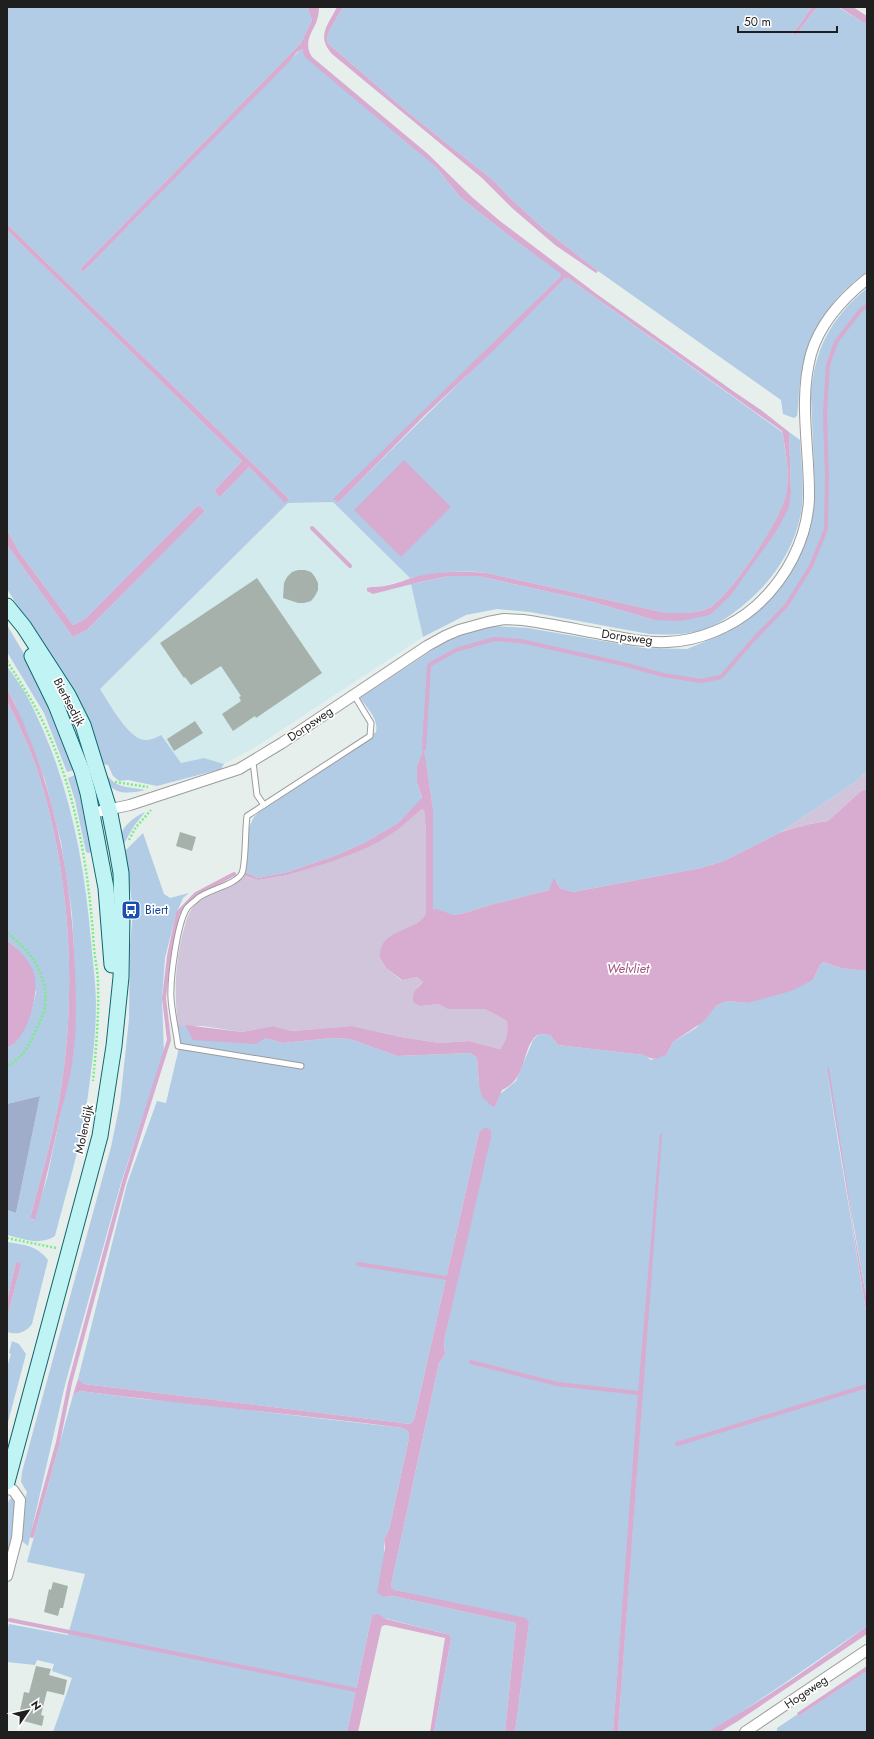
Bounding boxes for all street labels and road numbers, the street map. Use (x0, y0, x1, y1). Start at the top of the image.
street label: Dorpsweg (600, 625, 654, 649)
street label: Biertsedijk (49, 675, 90, 730)
street label: Dorpsweg (284, 702, 336, 746)
street label: Molendijk (70, 1102, 98, 1155)
street label: Hogeweg (781, 1671, 831, 1713)

